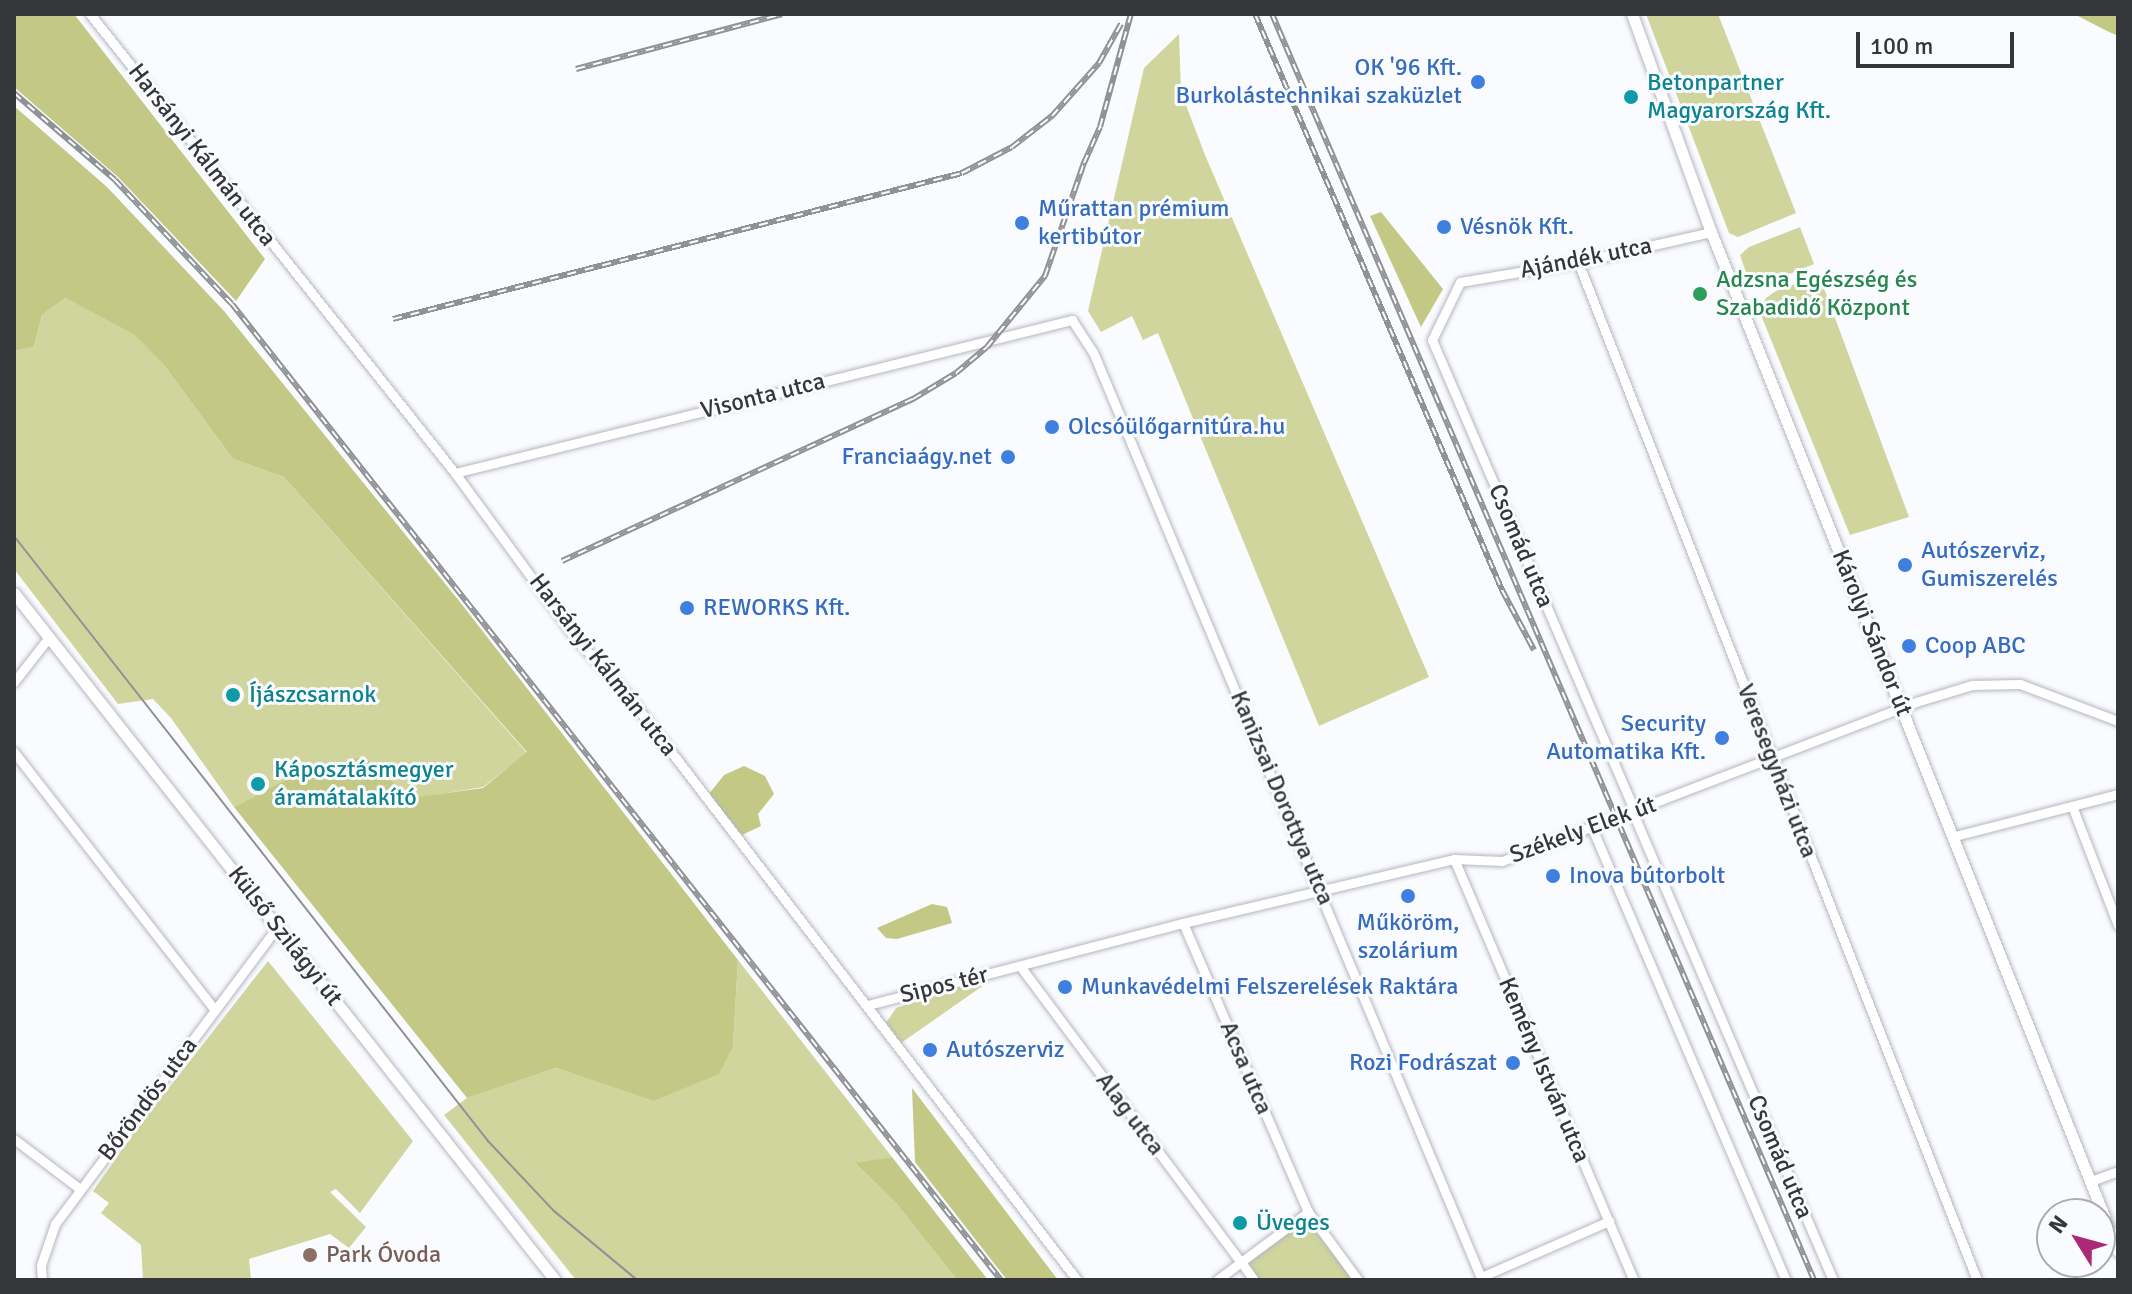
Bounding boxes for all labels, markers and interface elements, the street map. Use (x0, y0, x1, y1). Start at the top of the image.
scale bar (1860, 16, 2018, 66)
text: 100 m (1870, 31, 1933, 61)
place label: OK '96 Kft. Burkolástechnikai szaküzlet (1175, 54, 1462, 110)
street label: Harsányi Kálmán utca (122, 58, 282, 252)
place label: Betonpartner Magyarország Kft. (1647, 69, 1831, 125)
marker: OK '96 Kft. Burkolástechnikai szaküzlet (1469, 73, 1487, 91)
marker: Betonpartner Magyarország Kft. (1622, 88, 1640, 106)
place label: Műrattan prémium kertibútor (1038, 195, 1229, 251)
place label: Vésnök Kft. (1460, 213, 1574, 241)
marker: Műrattan prémium kertibútor (1013, 214, 1031, 232)
marker: Vésnök Kft. (1435, 218, 1453, 236)
street label: Ajándék utca (1518, 231, 1654, 285)
place label: Adzsna Egészség és Szabadidő Központ (1716, 266, 1917, 322)
marker: Adzsna Egészség és Szabadidő Központ (1691, 285, 1709, 303)
street label: Visonta utca (698, 367, 828, 425)
place label: Olcsóülőgarnitúra.hu (1068, 413, 1285, 441)
marker: Olcsóülőgarnitúra.hu (1043, 418, 1061, 436)
place label: Franciaágy.net (841, 443, 992, 471)
marker: Franciaágy.net (999, 448, 1017, 466)
street label: Csomád utca (1482, 480, 1560, 612)
place label: Autószerviz, Gumiszerelés (1921, 537, 2058, 593)
street label: Károlyi Sándor út (1826, 546, 1918, 720)
marker: Autószerviz, Gumiszerelés (1896, 556, 1914, 574)
street label: Harsányi Kálmán utca (523, 568, 683, 762)
place label: REWORKS Kft. (703, 594, 850, 622)
marker: REWORKS Kft. (678, 599, 696, 617)
place label: Coop ABC (1925, 632, 2026, 660)
marker: Coop ABC (1900, 637, 1918, 655)
street label: Veresegyházi utca (1731, 680, 1823, 862)
place label: Íjászcsarnok (249, 681, 376, 709)
marker: Íjászcsarnok (224, 686, 242, 704)
street label: Kanizsai Dorottya utca (1224, 687, 1340, 909)
place label: Security Automatika Kft. (1546, 710, 1706, 766)
marker: Security Automatika Kft. (1713, 729, 1731, 747)
place label: Káposztásmegyer áramátalakító (274, 756, 454, 812)
marker: Káposztásmegyer áramátalakító (249, 775, 267, 793)
street label: Székely Elek út (1506, 790, 1660, 870)
street label: Külső Szilágyi út (222, 860, 348, 1012)
place label: Inova bútorbolt (1569, 862, 1725, 890)
marker: Inova bútorbolt (1544, 867, 1562, 885)
marker: Műköröm, szolárium (1399, 887, 1417, 905)
place label: Műköröm, szolárium (1357, 909, 1459, 965)
street label: Sipos tér (897, 960, 991, 1010)
place label: Munkavédelmi Felszerelések Raktára (1081, 973, 1458, 1001)
street label: Kemény István utca (1492, 973, 1596, 1167)
marker: Munkavédelmi Felszerelések Raktára (1056, 978, 1074, 996)
street label: Acsa utca (1213, 1017, 1279, 1119)
street label: Bőröndös utca (92, 1032, 204, 1166)
place label: Autószerviz (946, 1036, 1064, 1064)
marker: Autószerviz (921, 1041, 939, 1059)
place label: Rozi Fodrászat (1349, 1049, 1497, 1077)
marker: Rozi Fodrászat (1504, 1054, 1522, 1072)
street label: Alag utca (1090, 1067, 1170, 1161)
street label: Csomád utca (1741, 1091, 1819, 1223)
north arrow (2036, 1198, 2116, 1278)
place label: Üveges (1256, 1209, 1330, 1237)
text: N (2043, 1210, 2073, 1239)
marker: Üveges (1231, 1214, 1249, 1232)
place label: Park Óvoda (326, 1241, 441, 1269)
marker: Park Óvoda (301, 1246, 319, 1264)

